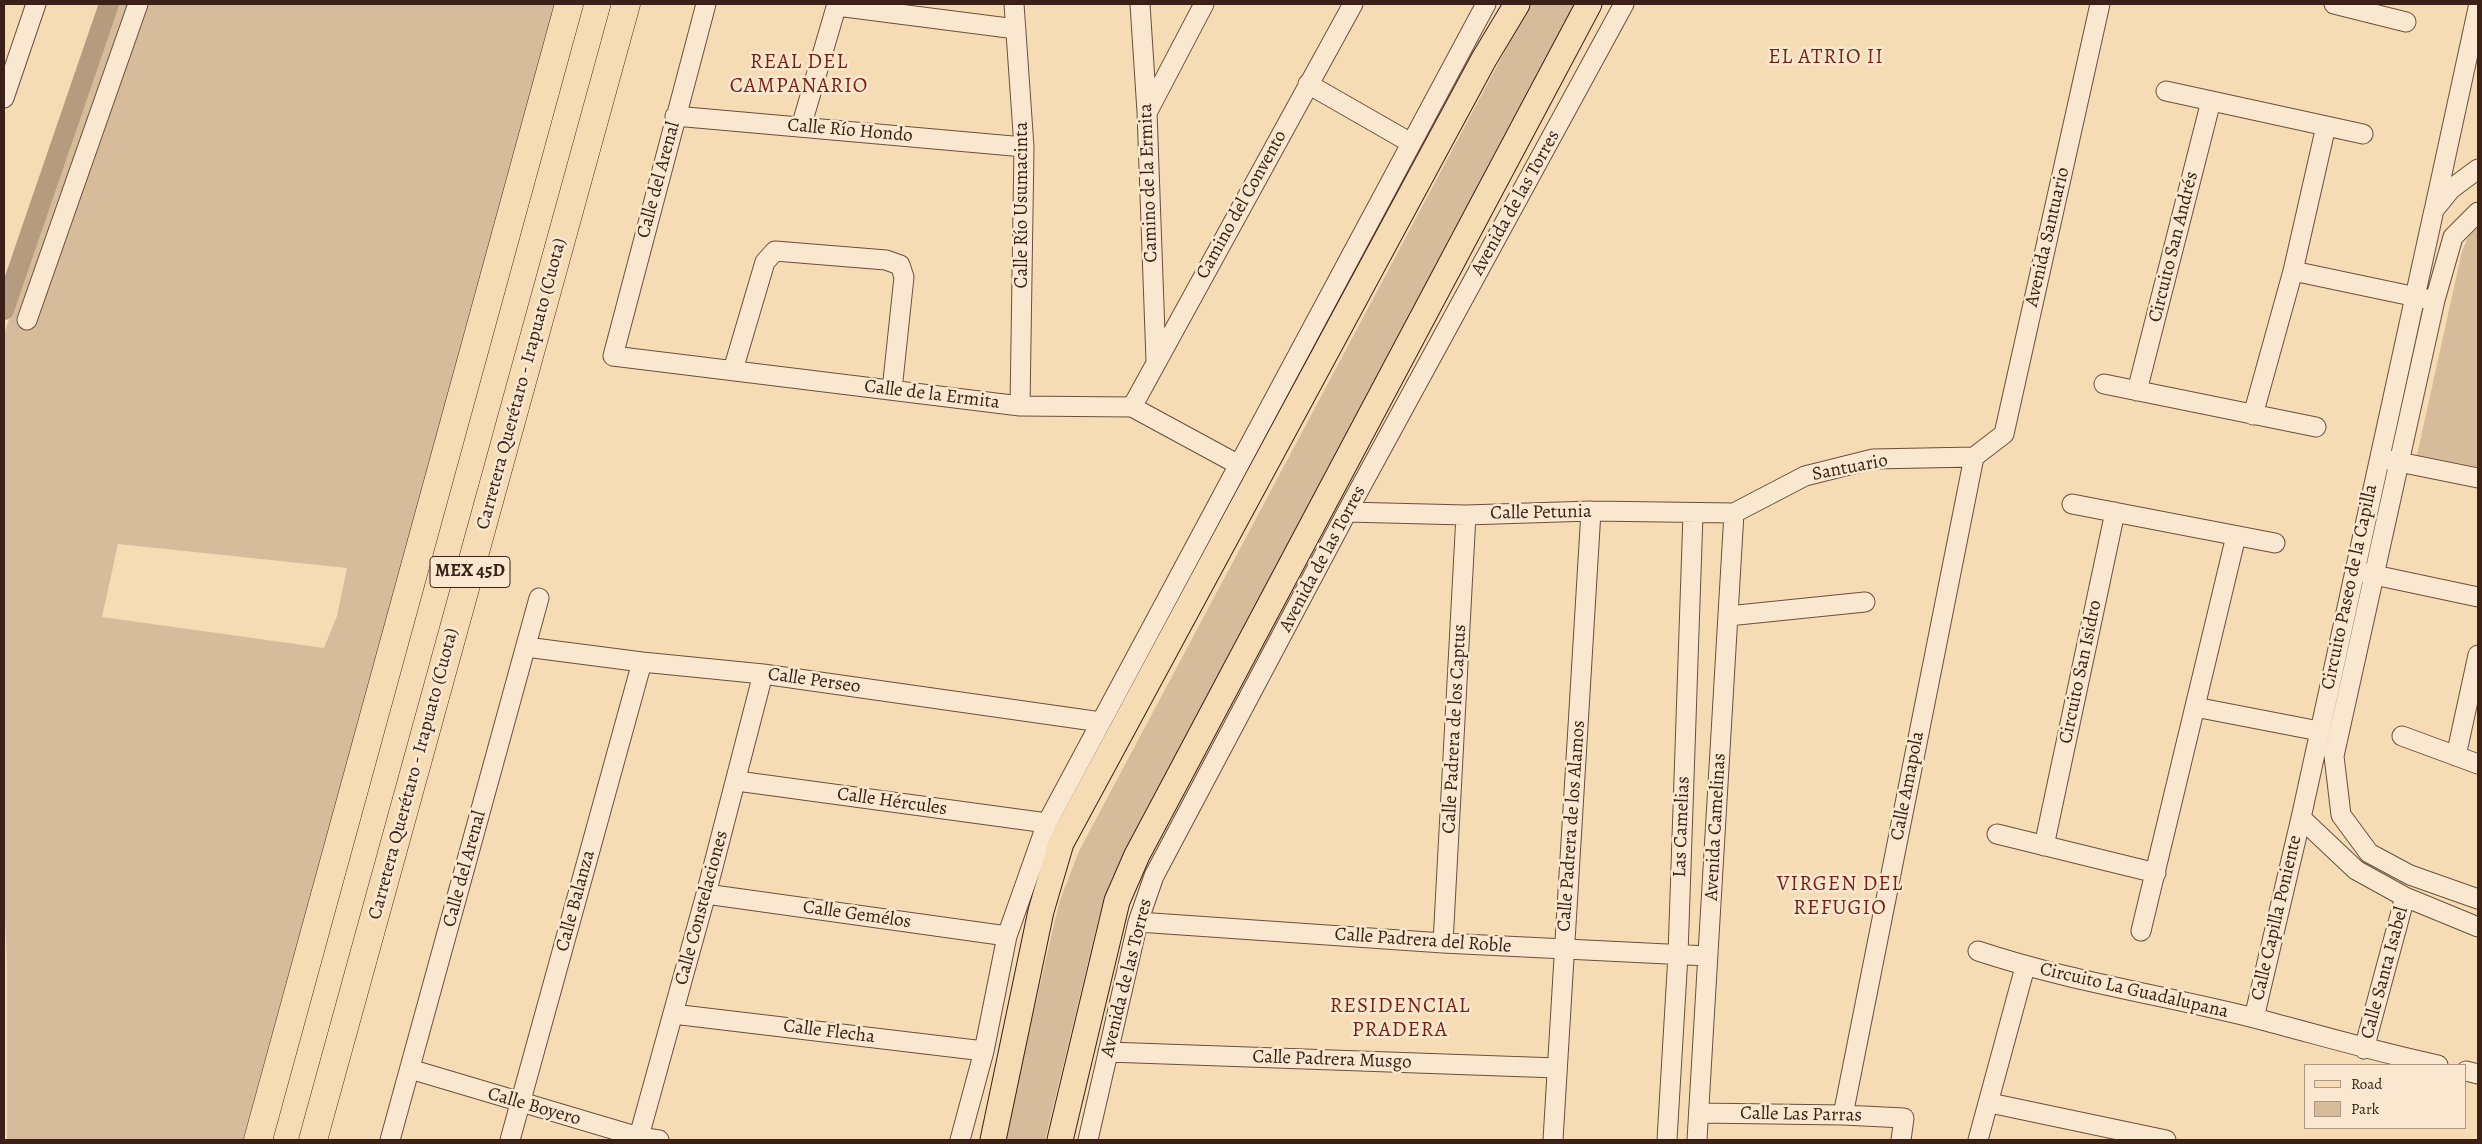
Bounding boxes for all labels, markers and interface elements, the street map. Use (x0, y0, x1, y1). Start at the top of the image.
district label: EL ATRIO II (1767, 45, 1885, 71)
district label: REAL DEL CAMPANARIO (728, 50, 870, 100)
street label: Camino de la Ermita (1135, 103, 1163, 263)
street label: Calle Río Hondo (786, 114, 914, 148)
street label: Calle del Arenal (633, 119, 685, 241)
street label: Calle Río Usumacinta (1011, 122, 1033, 288)
street label: Avenida de las Torres (1467, 126, 1565, 280)
street label: Camino del Convento (1192, 127, 1292, 283)
street label: Avenida Santuario (2021, 165, 2075, 309)
street label: Circuito San Andrés (2144, 169, 2204, 325)
street label: Carretera Querétaro - Irapuato (Cuota) (472, 236, 572, 532)
street label: Calle de la Ermita (863, 375, 1001, 415)
street label: Santuario (1810, 450, 1890, 486)
street label: Avenida de las Torres (1275, 482, 1371, 636)
street label: Circuito Paseo de la Capilla (2317, 482, 2383, 692)
street label: Calle Petunia (1490, 501, 1592, 525)
road number: MEX 45D (430, 556, 510, 588)
street label: Circuito San Isidro (2055, 598, 2107, 746)
street label: Calle Padrera de los Captus (1438, 624, 1472, 834)
street label: Carretera Querétaro - Irapuato (Cuota) (364, 626, 464, 922)
street label: Calle Perseo (766, 663, 862, 699)
street label: Calle Padrera de los Alamos (1553, 720, 1591, 932)
street label: Calle Amapola (1886, 730, 1930, 842)
street label: Avenida Camelinas (1701, 753, 1731, 901)
street label: Las Camelias (1669, 776, 1695, 878)
street label: Calle Hércules (835, 783, 949, 821)
street label: Calle del Arenal (439, 808, 491, 930)
street label: Calle Constelaciones (670, 828, 734, 988)
street label: Calle Capilla Poniente (2247, 833, 2307, 1003)
street label: Calle Balanza (552, 848, 600, 954)
district label: VIRGEN DEL REFUGIO (1775, 872, 1905, 922)
street label: Calle Gemélos (801, 896, 913, 934)
street label: Avenida de las Torres (1096, 896, 1158, 1060)
street label: Calle Santa Isabel (2356, 904, 2414, 1042)
street label: Calle Padrera del Roble (1334, 923, 1512, 959)
street label: Circuito La Guadalupana (2037, 958, 2231, 1024)
district label: RESIDENCIAL PRADERA (1328, 994, 1472, 1044)
street label: Calle Flecha (782, 1015, 876, 1049)
street label: Calle Padrera Musgo (1252, 1046, 1412, 1074)
legend (2304, 1064, 2467, 1129)
text: Road (2351, 1074, 2382, 1094)
street label: Calle Boyero (485, 1083, 583, 1131)
text: Park (2351, 1099, 2379, 1119)
street label: Calle Las Parras (1740, 1103, 1862, 1127)

